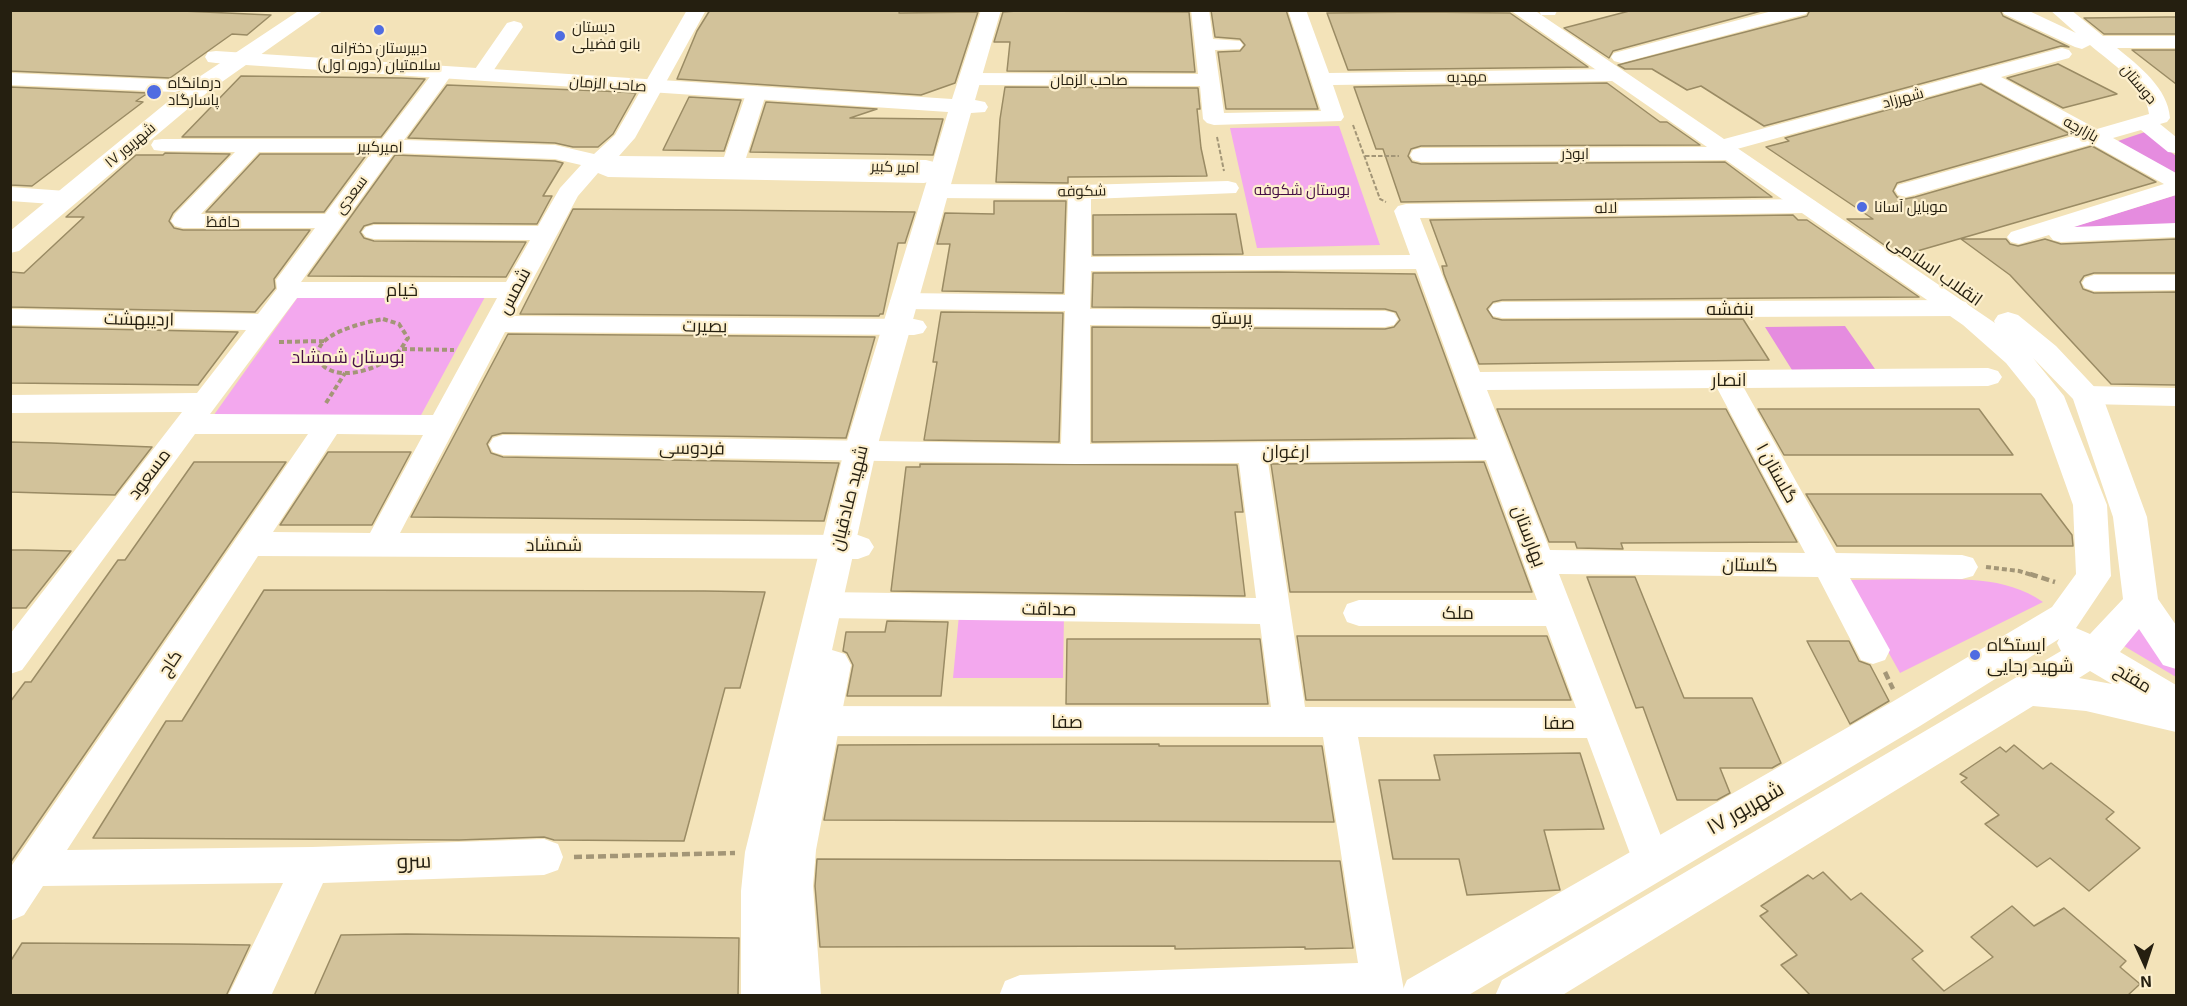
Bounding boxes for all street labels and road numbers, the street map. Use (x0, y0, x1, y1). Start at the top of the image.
street label: دوستان (2117, 60, 2161, 108)
street label: مهدیه (1447, 68, 1487, 86)
street label: صاحب الزمان (1050, 71, 1128, 89)
street label: صاحب الزمان (569, 72, 647, 96)
street label: شهرزاد (1880, 84, 1926, 112)
street label: بازارچه (2060, 112, 2102, 146)
street label: ۱۷ شهریور (101, 119, 159, 171)
street label: امیرکبیر (357, 138, 403, 156)
street label: ابوذر (1561, 145, 1589, 163)
street label: امیر کبیر (870, 157, 920, 177)
street label: سعدی (331, 172, 371, 218)
street label: شکوفه (1057, 182, 1107, 200)
street label: لاله (1595, 199, 1617, 217)
street label: حافظ (206, 213, 240, 231)
street label: انقلاب اسلامی (1883, 229, 1987, 311)
street label: شمس (493, 264, 535, 318)
street label: خیام (386, 279, 418, 301)
street label: بنفشه (1706, 298, 1754, 320)
street label: پرستو (1212, 307, 1252, 329)
street label: اردیبهشت (104, 308, 174, 330)
street label: بصیرت (682, 315, 728, 337)
street label: انصار (1711, 369, 1747, 391)
street label: فردوسی (659, 437, 725, 459)
street label: گلستان ۱ (1752, 439, 1802, 507)
street label: ارغوان (1262, 441, 1310, 463)
street label: شهید صادقیان (825, 443, 873, 553)
street label: مسعود (123, 445, 175, 503)
street label: بهارستان (1507, 502, 1551, 570)
street label: شمشاد (526, 534, 582, 556)
street label: گلستان (1722, 554, 1778, 576)
street label: صداقت (1021, 598, 1077, 620)
street label: ملک (1442, 602, 1474, 624)
street label: کاج (153, 646, 187, 680)
street label: مفتح (2110, 659, 2156, 697)
street label: صفا (1051, 711, 1083, 733)
street label: صفا (1543, 712, 1575, 734)
street label: ۱۷ شهریور (1702, 776, 1788, 840)
street label: سرو (396, 848, 432, 874)

